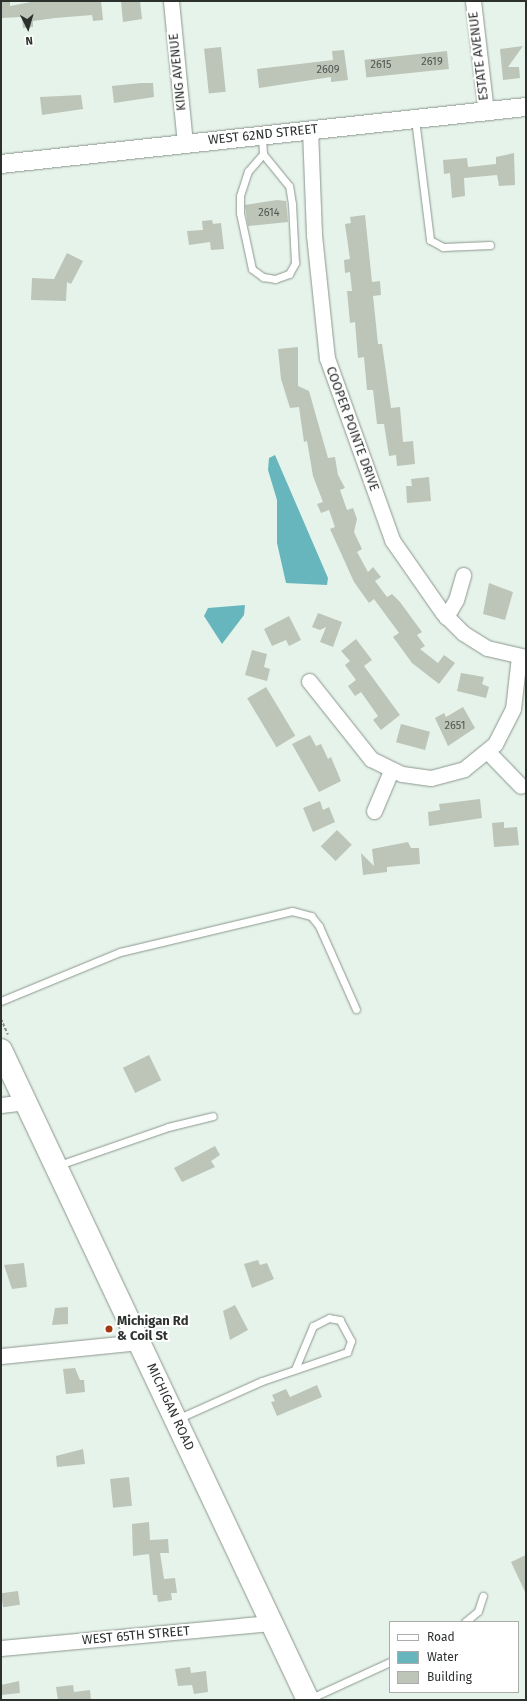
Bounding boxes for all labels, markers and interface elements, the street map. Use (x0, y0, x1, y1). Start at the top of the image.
north arrow (8, 8, 48, 48)
street label: ESTATE AVENUE (466, 11, 492, 101)
street label: KING AVENUE (166, 32, 190, 112)
text: N (25, 34, 33, 47)
house number: 2619 (421, 55, 443, 69)
house number: 2615 (370, 58, 392, 72)
house number: 2609 (316, 63, 340, 77)
street label: WEST 62ND STREET (207, 121, 319, 149)
house number: 2614 (258, 206, 280, 220)
street label: COOPER POINTE DRIVE (322, 365, 382, 493)
house number: 2651 (445, 719, 465, 733)
place label: Michigan Rd & Coil St (117, 1314, 188, 1345)
marker: Michigan Rd & Coil St (104, 1324, 114, 1334)
street label: MICHIGAN ROAD (143, 1361, 197, 1453)
legend (389, 1621, 519, 1693)
street label: WEST 65TH STREET (81, 1624, 191, 1648)
text: Road (427, 1630, 455, 1644)
text: Water (427, 1650, 458, 1664)
text: Building (427, 1670, 472, 1684)

